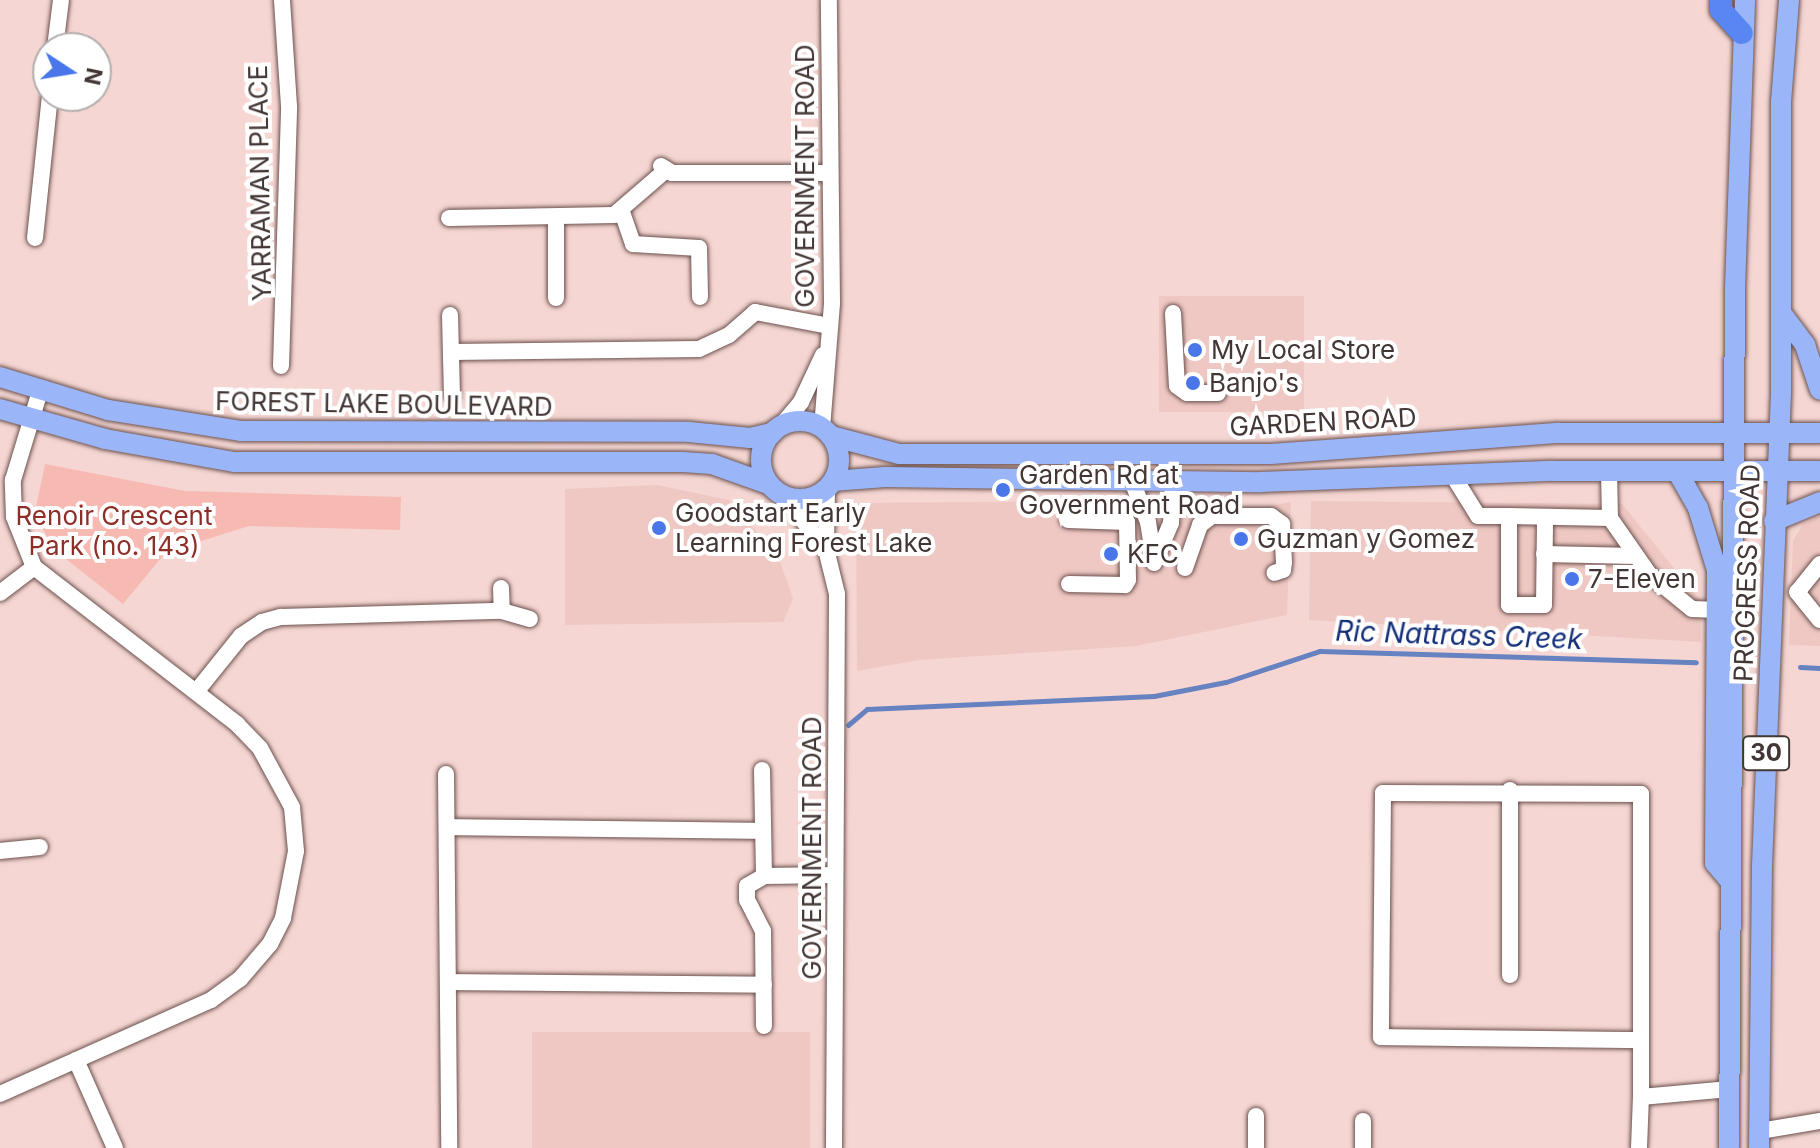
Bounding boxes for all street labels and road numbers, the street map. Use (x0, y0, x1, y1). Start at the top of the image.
street label: GOVERNMENT ROAD (789, 44, 821, 308)
street label: YARRAMAN PLACE (242, 65, 278, 301)
street label: FOREST LAKE BOULEVARD (215, 385, 553, 423)
street label: GARDEN ROAD (1229, 402, 1417, 442)
street label: PROGRESS ROAD (1728, 463, 1766, 683)
street label: GOVERNMENT ROAD (796, 716, 828, 980)
road number: 30 (1742, 733, 1790, 773)

